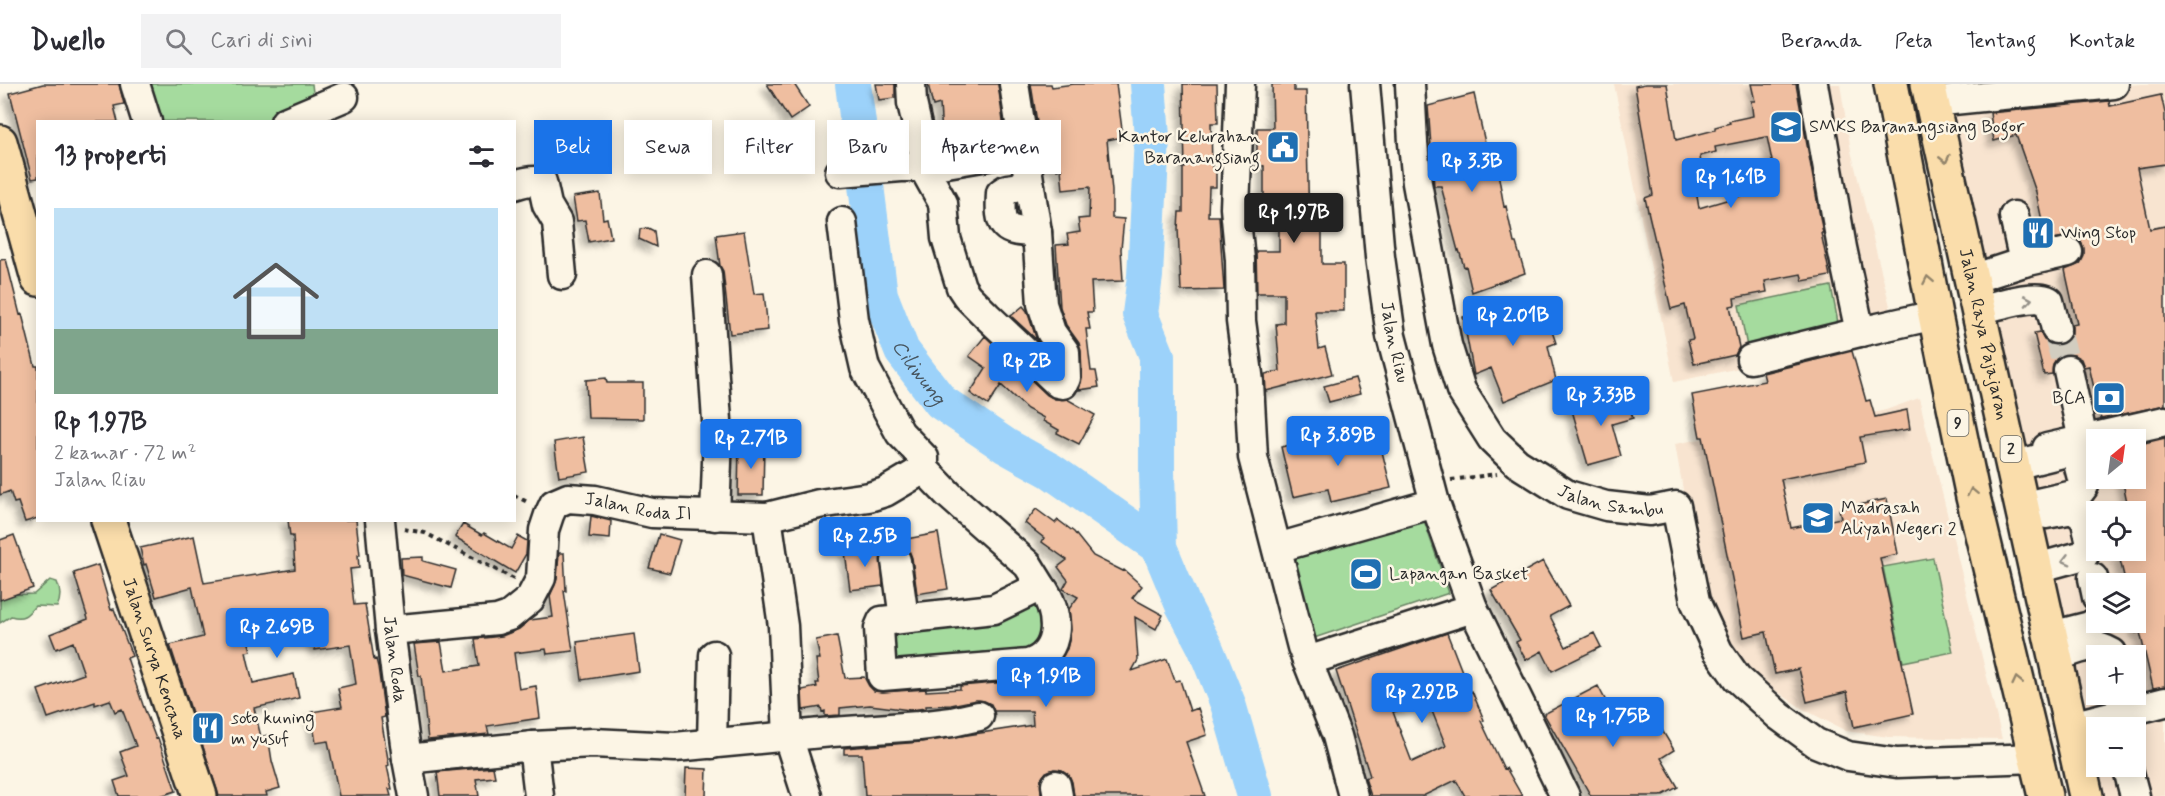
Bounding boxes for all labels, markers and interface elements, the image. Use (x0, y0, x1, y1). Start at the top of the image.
search box (141, 14, 561, 68)
text: Dwello (30, 23, 105, 60)
icon: search (162, 25, 195, 58)
text: Cari di sini (210, 27, 313, 55)
text: Beranda (1781, 27, 1862, 55)
text: Peta (1895, 27, 1933, 55)
text: Tentang (1966, 27, 2036, 55)
text: Kontak (2069, 27, 2135, 55)
school or university icon: SMKS Baranangsiang Bogor (1768, 109, 1804, 145)
place label: SMKS Baranangsiang Bogor (1809, 115, 2025, 141)
chip: Beli (534, 120, 612, 174)
chip: Sewa (624, 120, 712, 174)
chip: Filter (724, 120, 815, 174)
chip: Baru (827, 120, 909, 174)
chip: Apartemen (921, 120, 1061, 174)
place label: Kantor Kelurahan Baranangsiang (1118, 125, 1260, 172)
public building icon: Kantor Kelurahan Baranangsiang (1265, 129, 1301, 165)
text: 13 properti (54, 139, 166, 173)
icon: filters (465, 140, 498, 173)
pin: Rp 3.3B (1417, 142, 1527, 193)
text: Rp 3.3B (1442, 148, 1502, 175)
one-way arrow (1938, 154, 1951, 164)
pin: Rp 1.61B (1669, 158, 1793, 209)
text: Rp 1.61B (1696, 164, 1766, 191)
pin: Rp 1.97B (1232, 193, 1356, 244)
text: Rp 1.97B (1258, 199, 1330, 226)
restaurant icon: Wing Stop (2020, 215, 2056, 251)
place label: Wing Stop (2061, 221, 2136, 246)
street label: Jalan Raya Pajajaran (1953, 246, 2014, 422)
icon: home (222, 247, 330, 355)
one-way arrow (1922, 275, 1935, 285)
one-way arrow (2023, 294, 2033, 307)
pin: Rp 2.01B (1451, 296, 1575, 347)
street label: Jalan Riau (1374, 300, 1415, 385)
text: Rp 2.01B (1477, 302, 1549, 329)
water label: Ciliwung (886, 337, 953, 413)
pin: Rp 2B (985, 342, 1069, 393)
text: Rp 2B (1003, 348, 1051, 375)
pin: Rp 3.33B (1539, 376, 1663, 427)
bank icon: BCA (2091, 380, 2127, 416)
text: Rp 3.33B (1566, 382, 1636, 409)
place label: BCA (2052, 386, 2086, 410)
text: Rp 1.97B (54, 406, 147, 440)
road number: 9 (1948, 410, 1968, 436)
pin: Rp 3.89B (1276, 416, 1400, 467)
pin: Rp 2.71B (689, 419, 813, 470)
text: Rp 3.89B (1301, 422, 1375, 449)
text: Rp 2.71B (714, 425, 788, 452)
north arrow (2086, 429, 2146, 489)
map controls (2086, 429, 2146, 777)
road number: 2 (2000, 436, 2022, 462)
text: 2 kamar · 72 m² (54, 440, 196, 467)
text: Jalan Riau (54, 467, 146, 494)
street label: Jalan Sambu (1552, 479, 1665, 524)
street label: Jalan Roda II (584, 487, 692, 526)
one-way arrow (1966, 487, 1979, 497)
place label: Madrasah Aliyah Negeri 2 (1841, 496, 1957, 541)
school or university icon: Madrasah Aliyah Negeri 2 (1800, 500, 1836, 536)
button: locate (2086, 501, 2146, 561)
pin: Rp 2.5B (810, 517, 920, 568)
text: Rp 2.5B (833, 523, 897, 550)
one-way arrow (2061, 553, 2071, 566)
sports icon: Lapangan Basket (1348, 556, 1384, 592)
place label: Lapangan Basket (1389, 562, 1529, 586)
button: layers (2086, 573, 2146, 633)
street label: Jalan Surya Kencana (116, 574, 192, 743)
pin: Rp 2.69B (215, 608, 339, 659)
text: Rp 2.69B (240, 614, 314, 641)
street label: Jalan Roda (377, 615, 411, 704)
button: + (2086, 645, 2146, 705)
pin: Rp 1.91B (984, 657, 1108, 708)
text: Rp 1.91B (1011, 663, 1081, 690)
pin: Rp 2.92B (1360, 673, 1484, 724)
one-way arrow (2011, 677, 2024, 687)
text: Rp 2.92B (1386, 679, 1458, 706)
pin: Rp 1.75B (1551, 697, 1675, 748)
text: Rp 1.75B (1576, 703, 1650, 730)
place label: soto kuning m yusuf (231, 706, 315, 751)
restaurant icon: soto kuning m yusuf (190, 710, 226, 746)
button: − (2086, 717, 2146, 777)

